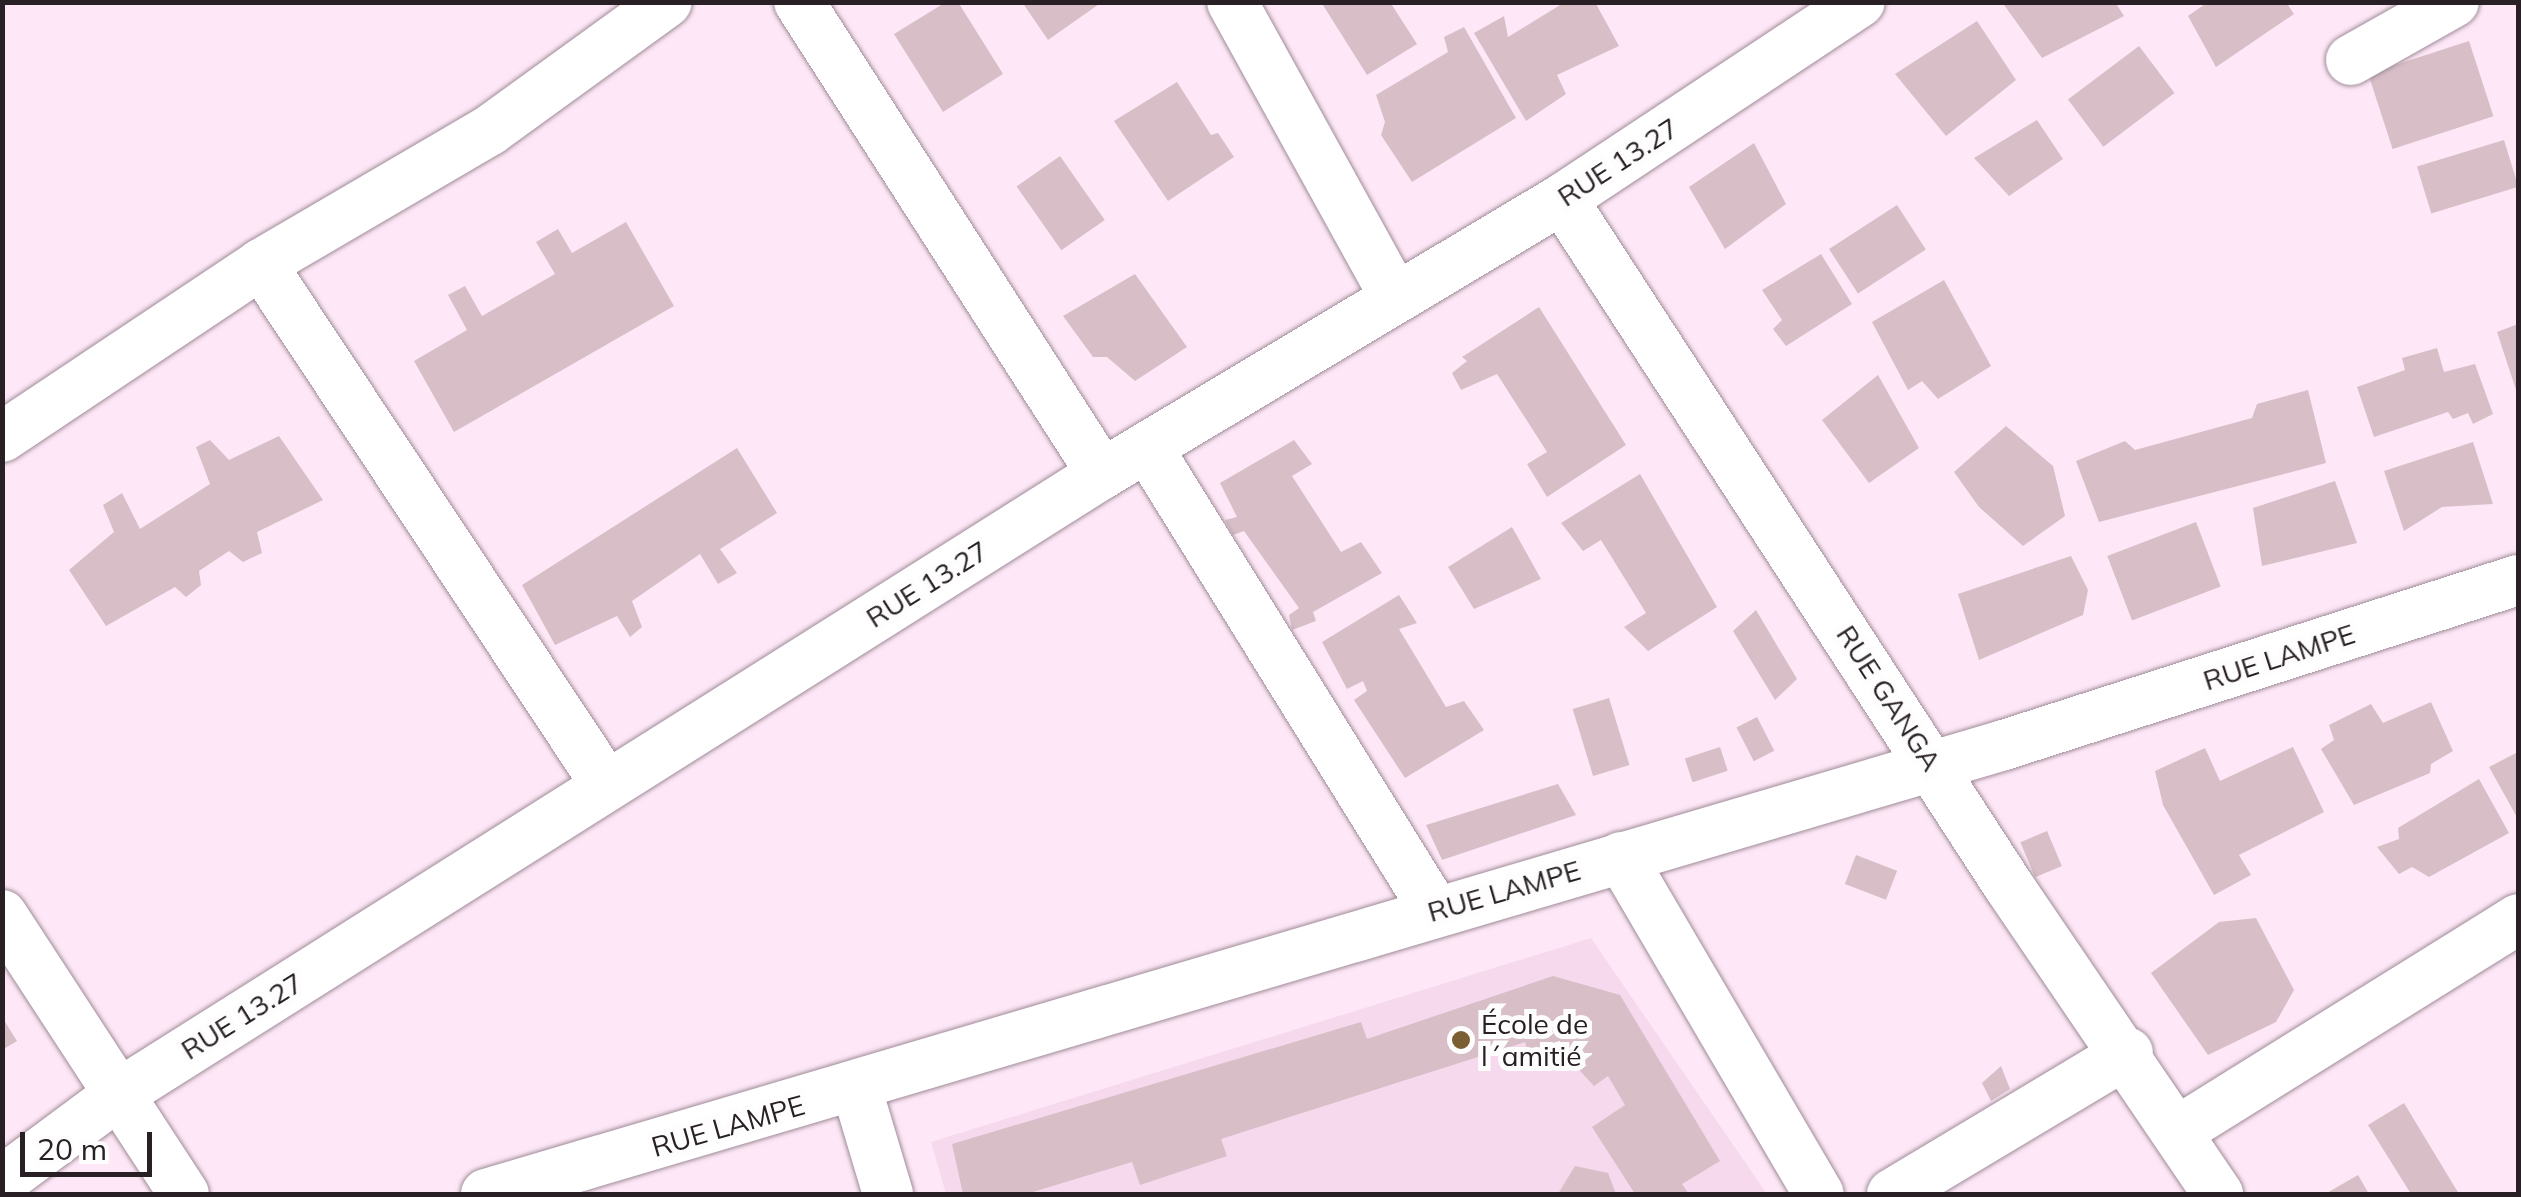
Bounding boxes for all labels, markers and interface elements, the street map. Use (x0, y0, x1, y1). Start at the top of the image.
street label: RUE 13.27 (1551, 111, 1685, 213)
street label: RUE 13.27 (860, 533, 994, 635)
street label: RUE LAMPE (2199, 617, 2359, 697)
street label: RUE GANGA (1830, 619, 1948, 777)
street label: RUE LAMPE (1424, 853, 1584, 929)
street label: RUE 13.27 (175, 965, 309, 1067)
place label: École de l´amitié (1481, 1007, 1588, 1073)
marker: École de l´amitié (1450, 1029, 1472, 1051)
street label: RUE LAMPE (648, 1088, 808, 1164)
scale bar (25, 1112, 158, 1174)
text: 20 m (37, 1130, 107, 1168)

